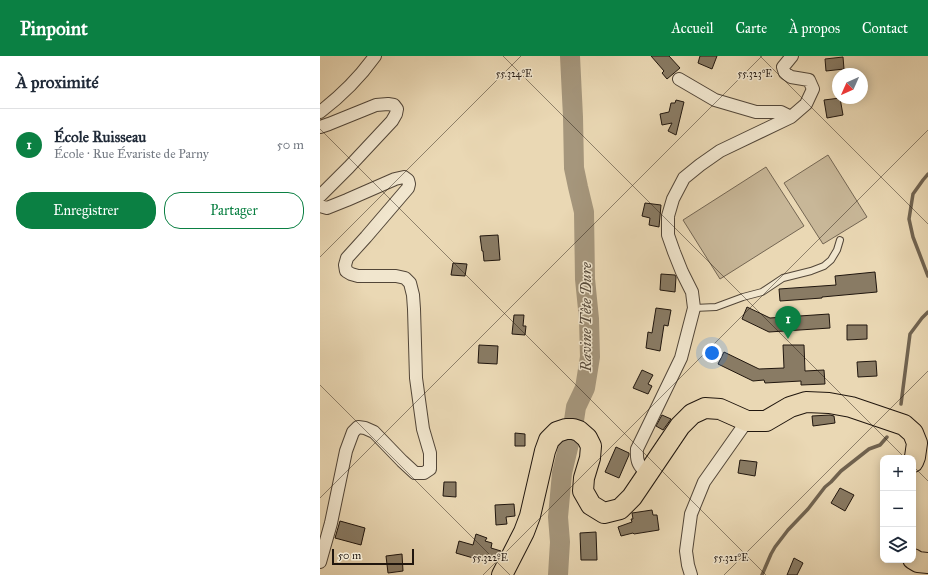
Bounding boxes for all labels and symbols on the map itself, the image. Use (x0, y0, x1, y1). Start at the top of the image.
text: 55.324°E (496, 68, 532, 80)
text: 55.323°E (738, 68, 772, 80)
north arrow (832, 68, 868, 104)
water label: Ravine Tête Dure (577, 262, 595, 372)
pin: 1 (775, 306, 801, 339)
your location (702, 343, 722, 363)
scale bar (332, 547, 414, 566)
text: 55.322°E (472, 552, 508, 564)
text: 55.321°E (714, 552, 748, 564)

